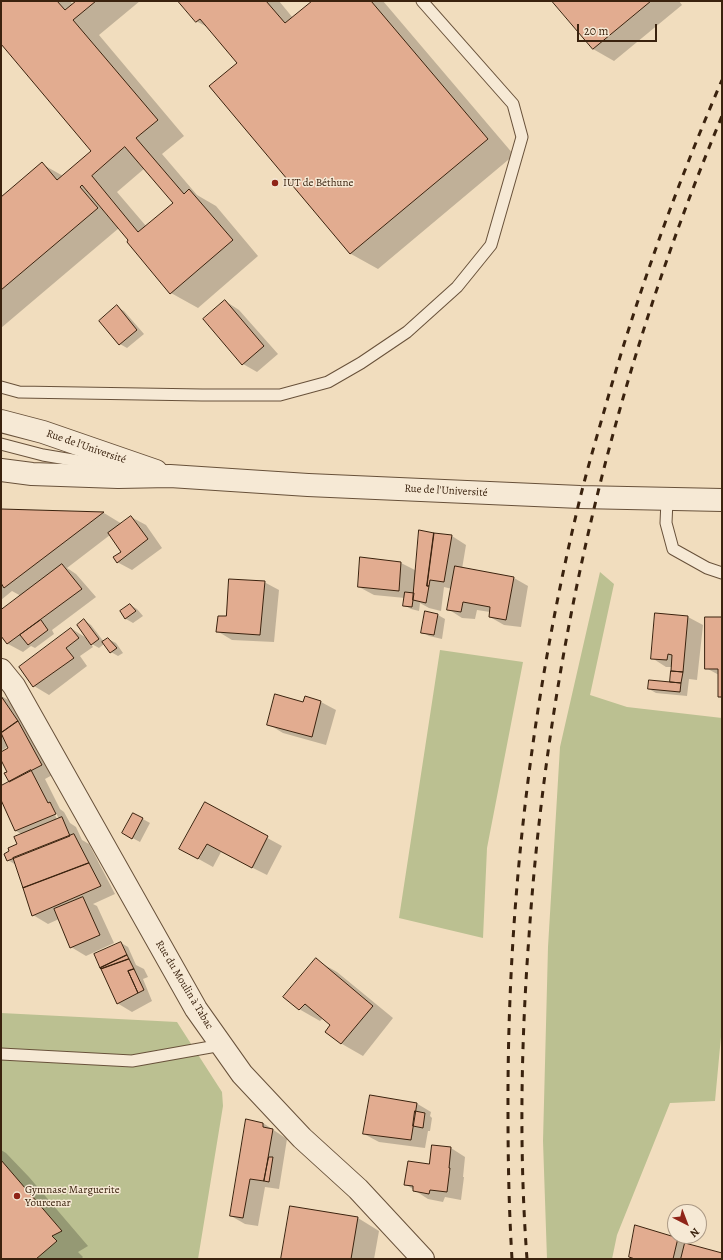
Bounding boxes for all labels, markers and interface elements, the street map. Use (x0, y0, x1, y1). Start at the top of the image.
scale bar (579, 16, 659, 42)
text: 20 m (584, 23, 608, 39)
place label: IUT de Béthune (283, 176, 353, 190)
marker: IUT de Béthune (270, 178, 280, 188)
street label: Rue de l'Université (44, 427, 128, 467)
street label: Rue de l'Université (404, 482, 488, 500)
street label: Rue du Moulin à Tabac (152, 938, 216, 1032)
place label: Gymnase Marguerite Yourcenar (25, 1183, 120, 1209)
marker: Gymnase Marguerite Yourcenar (12, 1191, 22, 1201)
north arrow (667, 1204, 707, 1244)
text: N (687, 1224, 703, 1241)

